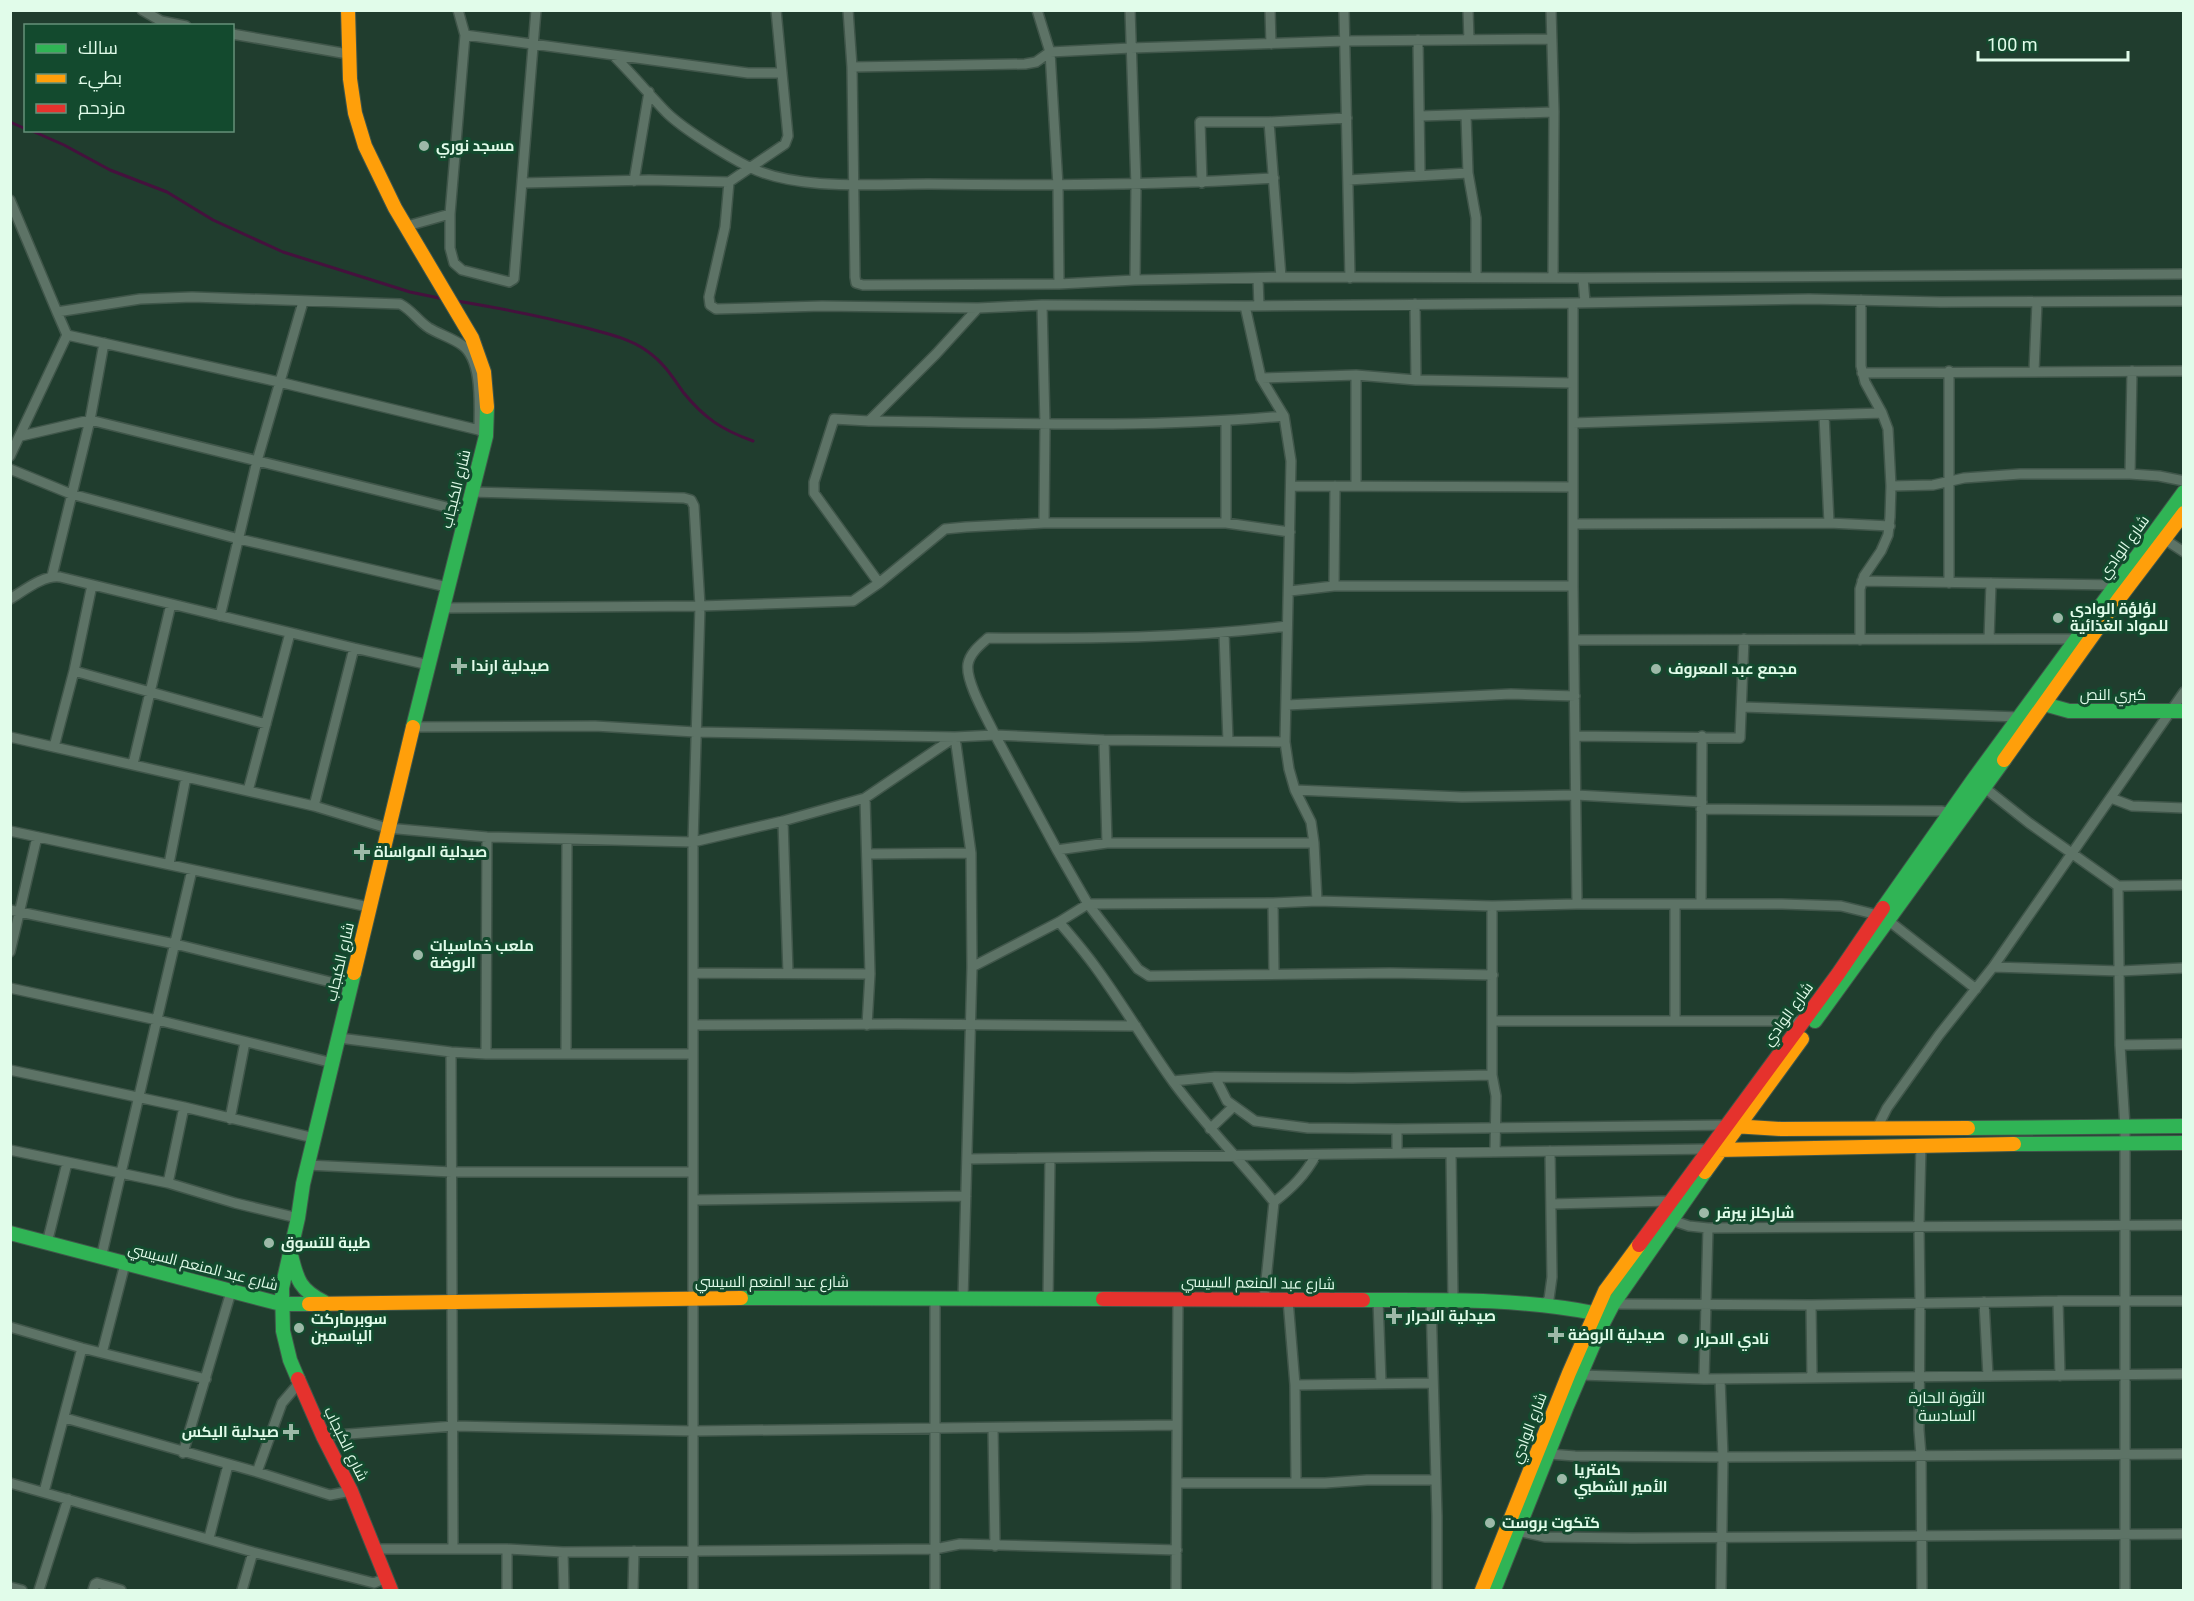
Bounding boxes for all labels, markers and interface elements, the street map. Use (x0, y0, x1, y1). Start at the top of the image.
legend (24, 24, 234, 132)
scale bar (1978, 24, 2128, 62)
text: 100 m (1987, 34, 2038, 55)
text: سالك (78, 37, 118, 58)
text: بطيء (78, 67, 122, 92)
text: مزدحم (78, 97, 126, 120)
place label: مسجد نوري (436, 137, 515, 158)
marker: مسجد نوري (417, 139, 431, 153)
street label: شارع الكبجاب (438, 448, 476, 531)
street label: شارع الوادي (2095, 512, 2156, 584)
place label: لؤلؤة الوادي للمواد الغذائية (2070, 600, 2168, 635)
marker: لؤلؤة الوادي للمواد الغذائية (2051, 611, 2065, 625)
place label: صيدلية ارندا (471, 657, 549, 675)
marker: صيدلية ارندا (452, 659, 466, 673)
place label: مجمع عبد المعروف (1668, 660, 1797, 679)
marker: مجمع عبد المعروف (1649, 662, 1663, 676)
street label: كبري النص (2080, 686, 2146, 707)
place label: صيدلية المواساة (374, 843, 487, 861)
marker: صيدلية المواساة (355, 845, 369, 859)
street label: شارع الكبجاب (322, 921, 360, 1004)
place label: ملعب خماسيات الروضة (430, 937, 534, 972)
marker: ملعب خماسيات الروضة (411, 948, 425, 962)
street label: شارع الوادي (1759, 979, 1820, 1051)
place label: شاركلز بيرقر (1715, 1204, 1794, 1222)
marker: شاركلز بيرقر (1697, 1206, 1711, 1220)
place label: طيبة للتسوق (281, 1234, 371, 1252)
marker: طيبة للتسوق (262, 1236, 276, 1250)
street label: شارع عبد المنعم السيسي (125, 1240, 280, 1297)
street label: شارع عبد المنعم السيسي (695, 1273, 849, 1294)
street label: شارع عبد المنعم السيسي (1181, 1273, 1335, 1296)
place label: صيدلية الاحرار (1405, 1307, 1496, 1325)
marker: صيدلية الاحرار (1387, 1309, 1401, 1323)
place label: سوبرماركت الياسمين (311, 1310, 387, 1345)
marker: سوبرماركت الياسمين (292, 1321, 306, 1335)
place label: صيدلية الروضة (1568, 1326, 1665, 1344)
marker: صيدلية الروضة (1549, 1328, 1563, 1342)
place label: نادي الاحرار (1694, 1330, 1769, 1351)
marker: نادي الاحرار (1676, 1332, 1690, 1346)
district label: الثورة الحارة السادسة (1909, 1388, 1985, 1425)
street label: شارع الوادي (1507, 1390, 1554, 1467)
street label: شارع الكبجاب (318, 1404, 372, 1485)
place label: صيدلية اليكس (182, 1423, 279, 1441)
marker: صيدلية اليكس (284, 1425, 298, 1439)
place label: كافتريا الأمير الشطبي (1574, 1461, 1668, 1499)
marker: كافتريا الأمير الشطبي (1555, 1472, 1569, 1486)
place label: كتكوت بروست (1502, 1514, 1600, 1532)
marker: كتكوت بروست (1483, 1516, 1497, 1530)

